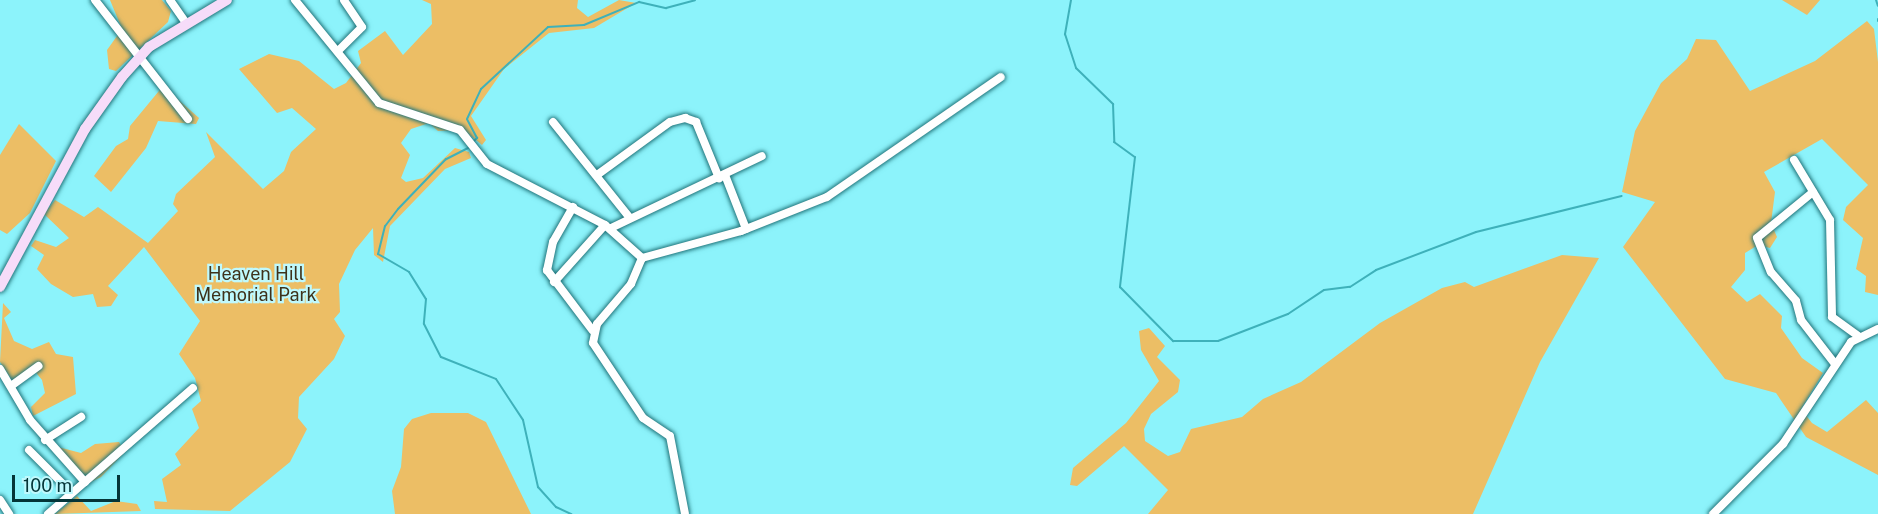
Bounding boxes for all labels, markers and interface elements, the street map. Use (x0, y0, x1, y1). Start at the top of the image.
park label: Heaven Hill Memorial Park (195, 264, 317, 306)
scale bar (15, 463, 123, 501)
text: 100 m (23, 475, 72, 496)

